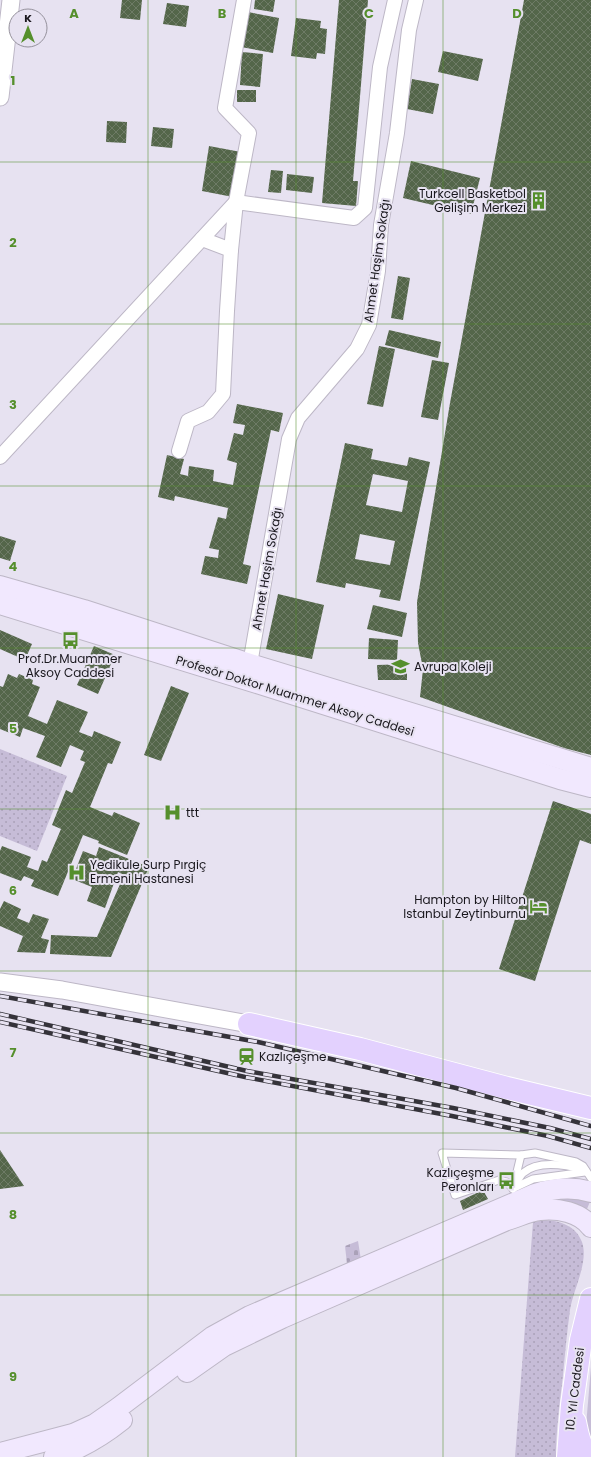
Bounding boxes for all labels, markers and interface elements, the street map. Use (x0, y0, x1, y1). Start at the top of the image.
text: A (69, 4, 79, 23)
text: B (218, 4, 227, 23)
text: C (364, 4, 374, 23)
text: D (512, 4, 522, 23)
north arrow (8, 8, 48, 48)
text: K (24, 10, 32, 26)
text: 1 (11, 71, 15, 90)
place label: Turkcell Basketbol Gelişim Merkezi (419, 185, 526, 216)
building icon: Turkcell Basketbol Gelişim Merkezi (529, 191, 549, 211)
street label: Ahmet Haşim Sokağı (359, 198, 394, 324)
text: 2 (9, 233, 17, 252)
text: 3 (9, 395, 17, 414)
street label: Ahmet Haşim Sokağı (247, 506, 286, 632)
text: 4 (9, 557, 18, 576)
bus stop icon: Prof.Dr.Muammer Aksoy Caddesi (60, 630, 80, 650)
place label: Prof.Dr.Muammer Aksoy Caddesi (18, 650, 122, 681)
street label: Profesör Doktor Muammer Aksoy Caddesi (174, 651, 417, 740)
school or university icon: Avrupa Koleji (391, 657, 411, 677)
place label: Avrupa Koleji (414, 658, 492, 675)
text: 5 (9, 719, 17, 738)
hospital icon: ttt (163, 803, 183, 823)
place label: ttt (186, 804, 199, 821)
place label: Yedikule Surp Pırgiç Ermeni Hastanesi (90, 856, 206, 887)
hospital icon: Yedikule Surp Pırgiç Ermeni Hastanesi (67, 862, 87, 882)
text: 6 (9, 881, 17, 900)
place label: Hampton by Hilton Istanbul Zeytinburnu (403, 891, 526, 922)
hotel icon: Hampton by Hilton Istanbul Zeytinburnu (529, 897, 549, 917)
text: 7 (10, 1043, 17, 1062)
station icon: Kazlıçeşme (236, 1047, 256, 1067)
place label: Kazlıçeşme (259, 1048, 326, 1065)
place label: Kazlıçeşme Peronları (427, 1164, 494, 1195)
bus stop icon: Kazlıçeşme Peronları (497, 1170, 517, 1190)
text: 8 (9, 1205, 17, 1224)
street label: 10. Yıl Caddesi (561, 1346, 588, 1431)
text: 9 (9, 1367, 17, 1386)

